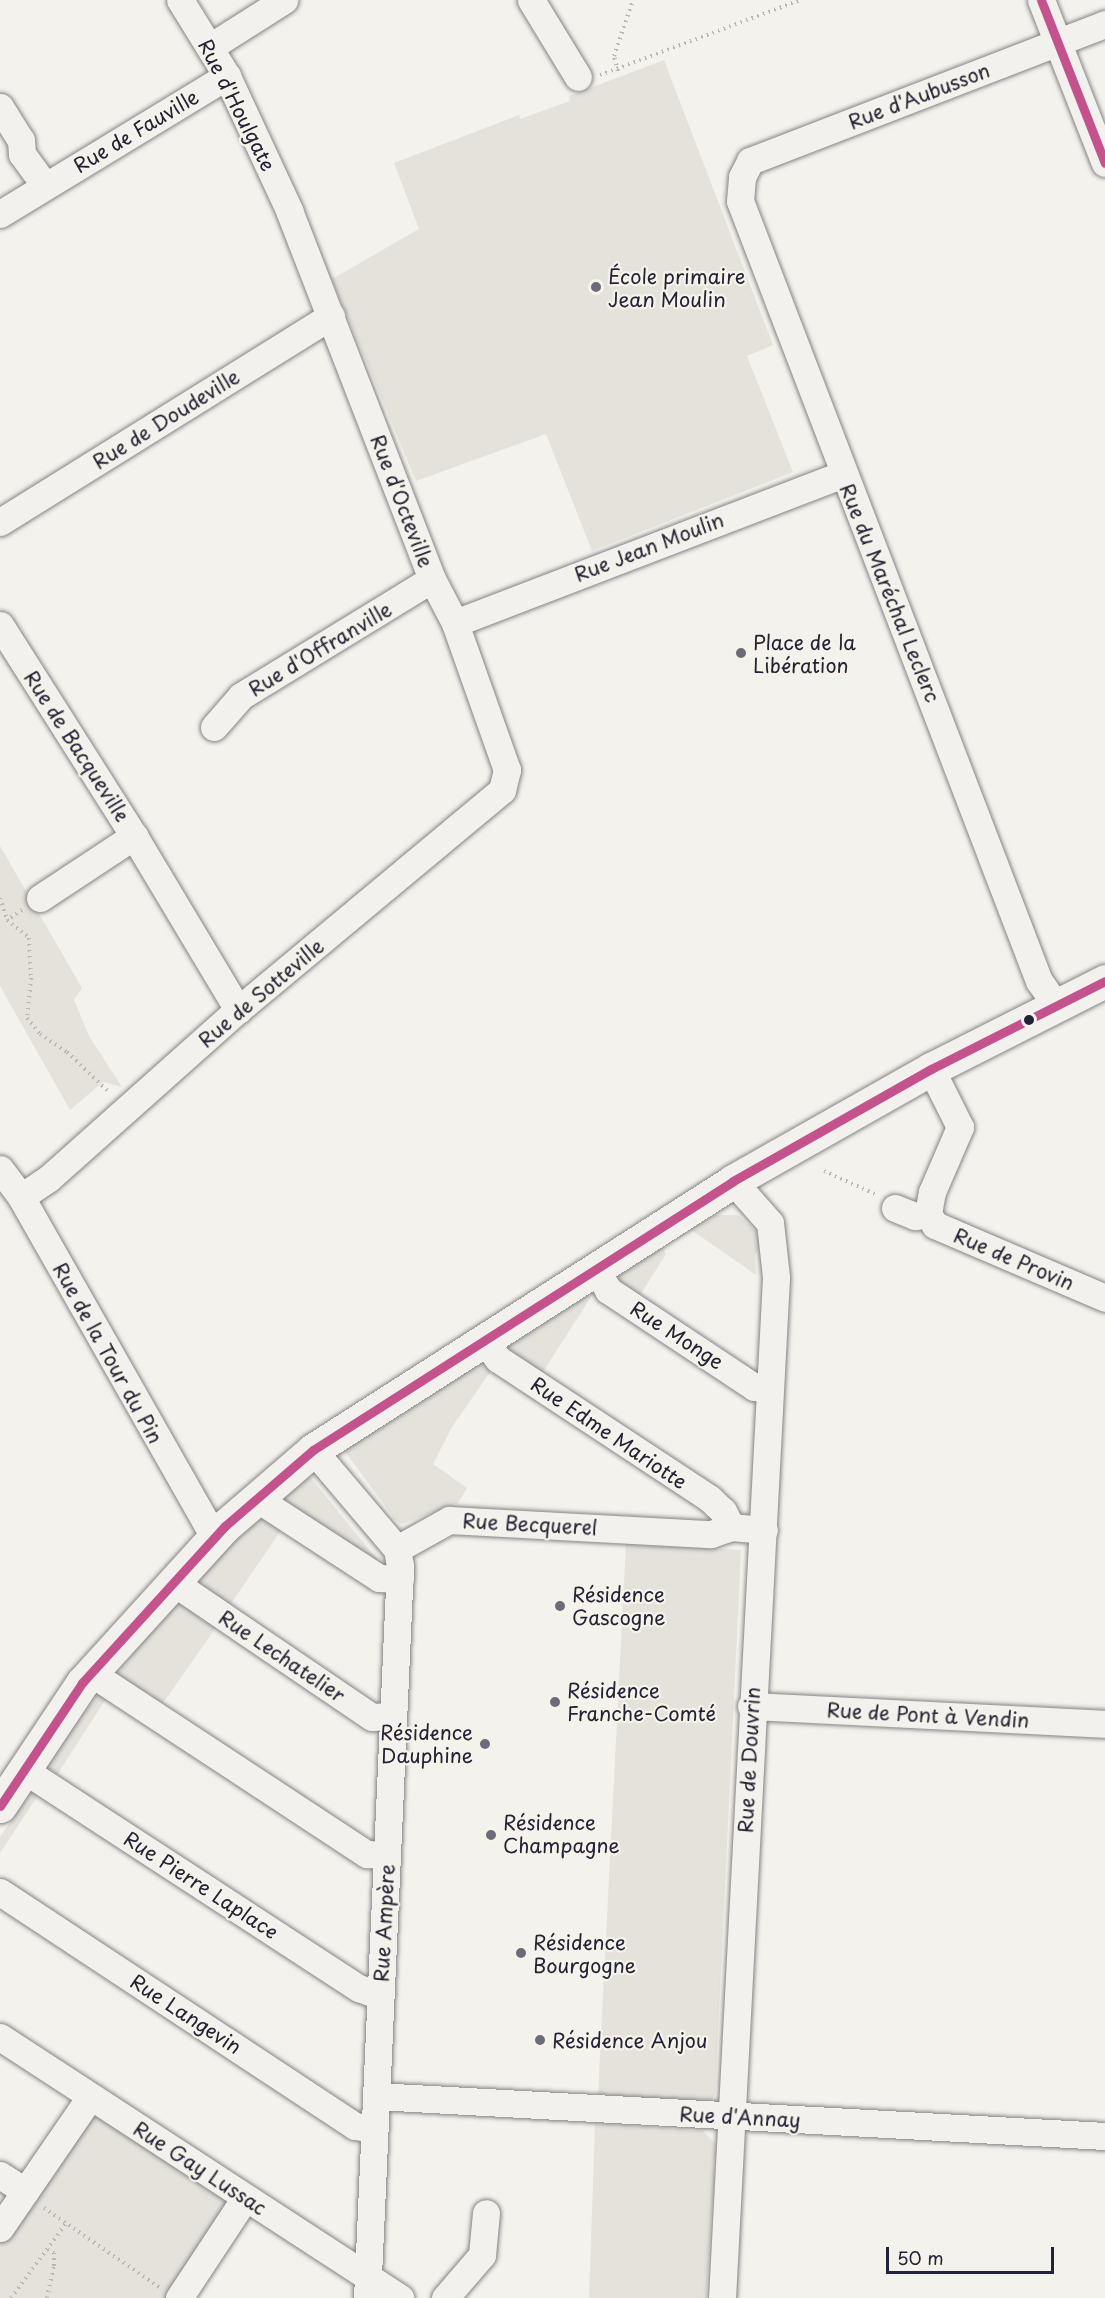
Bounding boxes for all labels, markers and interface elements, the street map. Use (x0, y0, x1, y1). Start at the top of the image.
street label: Rue d'Houlgate (193, 34, 281, 176)
street label: Rue d'Aubusson (844, 58, 994, 134)
street label: Rue de Fauville (68, 83, 204, 179)
place label: École primaire Jean Moulin (608, 264, 746, 311)
marker: École primaire Jean Moulin (589, 280, 603, 294)
street label: Rue de Doudeville (87, 363, 245, 475)
street label: Rue d'Octeville (365, 431, 439, 571)
street label: Rue du Maréchal Leclerc (835, 479, 945, 707)
street label: Rue Jean Moulin (569, 507, 729, 587)
street label: Rue d'Offranville (244, 596, 396, 702)
place label: Place de la Libération (753, 630, 857, 677)
marker: Place de la Libération (734, 646, 748, 660)
street label: Rue de Bacqueville (18, 664, 136, 828)
street label: Rue de Sotteville (192, 933, 330, 1053)
unlabelled marker (1023, 1014, 1035, 1026)
street label: Rue de Provin (949, 1222, 1079, 1296)
street label: Rue de la Tour du Pin (48, 1257, 168, 1449)
street label: Rue Monge (625, 1296, 729, 1374)
street label: Rue Edme Mariotte (526, 1371, 692, 1495)
street label: Rue Becquerel (461, 1508, 599, 1540)
place label: Résidence Gascogne (572, 1582, 666, 1629)
marker: Résidence Gascogne (553, 1599, 567, 1613)
street label: Rue Lechatelier (214, 1605, 350, 1707)
place label: Résidence Franche-Comté (567, 1678, 716, 1725)
street label: Rue de Douvrin (733, 1685, 765, 1835)
marker: Résidence Franche-Comté (548, 1695, 562, 1709)
street label: Rue de Pont à Vendin (825, 1698, 1031, 1732)
place label: Résidence Dauphine (380, 1720, 473, 1767)
marker: Résidence Dauphine (478, 1737, 492, 1751)
place label: Résidence Champagne (503, 1811, 620, 1858)
street label: Rue Pierre Laplace (119, 1826, 283, 1944)
marker: Résidence Champagne (484, 1828, 498, 1842)
street label: Rue Ampère (369, 1863, 399, 1983)
place label: Résidence Bourgogne (533, 1930, 636, 1977)
marker: Résidence Bourgogne (514, 1946, 528, 1960)
street label: Rue Langevin (125, 1969, 247, 2059)
place label: Résidence Anjou (552, 2028, 708, 2052)
marker: Résidence Anjou (533, 2033, 547, 2047)
street label: Rue d'Annay (678, 2102, 802, 2132)
street label: Rue Gay Lussac (129, 2116, 271, 2220)
scale bar (889, 2235, 1057, 2273)
text: 50 m (897, 2244, 944, 2271)

